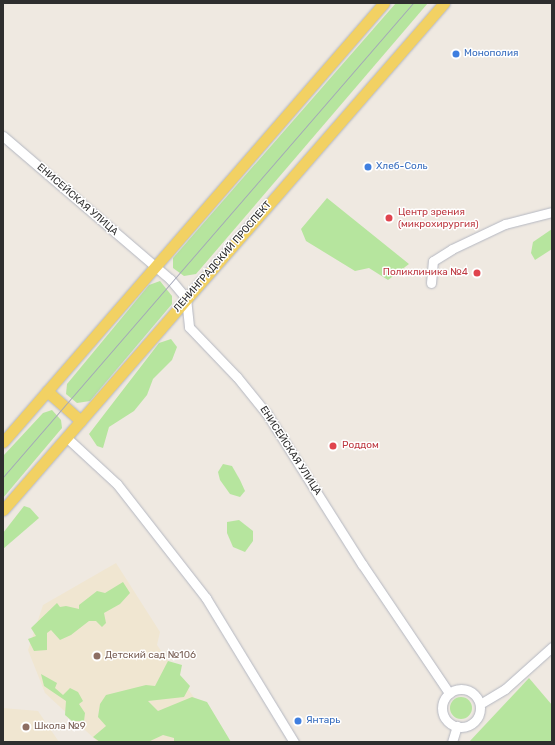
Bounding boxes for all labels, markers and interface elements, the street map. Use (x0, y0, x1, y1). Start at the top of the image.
place label: Монополия (464, 48, 518, 60)
marker: Монополия (451, 49, 461, 59)
street label: ЕНИСЕЙСКАЯ УЛИЦА (34, 161, 120, 239)
place label: Хлеб-Соль (376, 161, 427, 173)
marker: Хлеб-Соль (363, 162, 373, 172)
street label: ЛЕНИНГРАДСКИЙ ПРОСПЕКТ (172, 199, 274, 315)
place label: Центр зрения (микрохирургия) (398, 206, 479, 230)
marker: Центр зрения (микрохирургия) (383, 212, 395, 224)
place label: Поликлиника №4 (383, 267, 468, 279)
marker: Поликлиника №4 (471, 267, 483, 279)
street label: ЕНИСЕЙСКАЯ УЛИЦА (257, 404, 323, 498)
marker: Роддом (327, 440, 339, 452)
place label: Роддом (342, 440, 379, 452)
place label: Детский сад №106 (105, 650, 196, 662)
marker: Детский сад №106 (92, 651, 102, 661)
place label: Янтарь (306, 715, 340, 727)
marker: Янтарь (293, 716, 303, 726)
place label: Школа №9 (34, 721, 86, 733)
marker: Школа №9 (21, 722, 31, 732)

